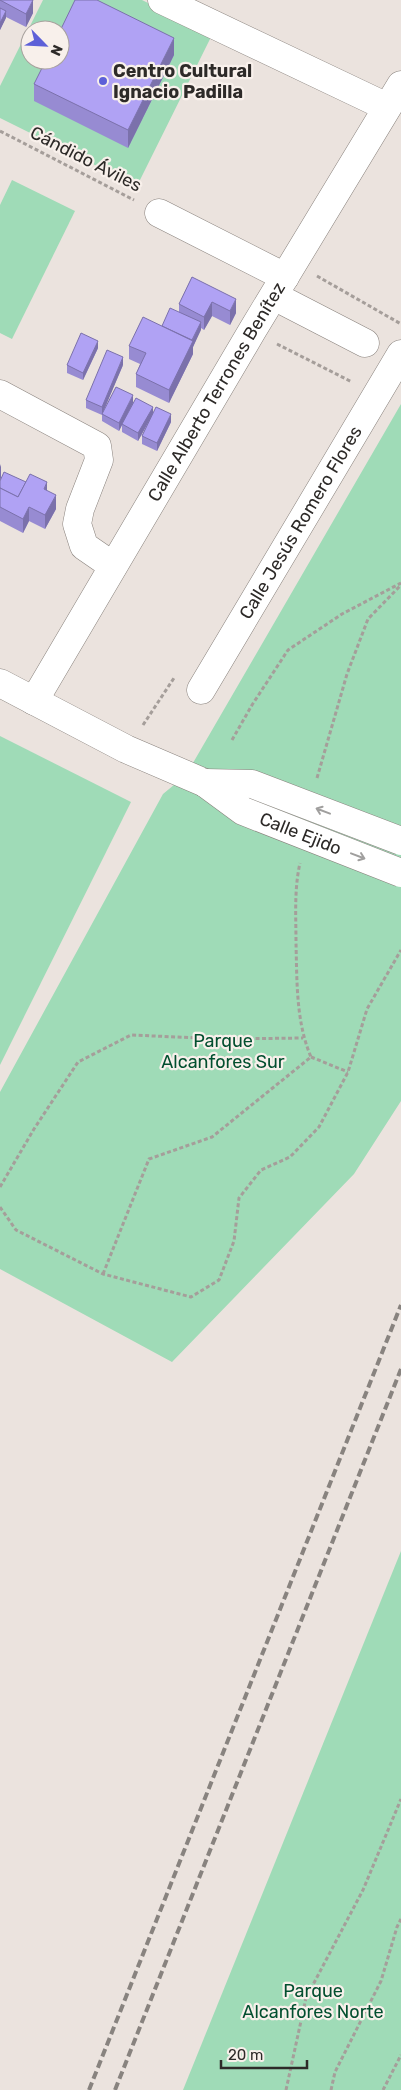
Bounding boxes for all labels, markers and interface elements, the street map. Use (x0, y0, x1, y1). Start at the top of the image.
north arrow (20, 20, 70, 70)
text: N (47, 42, 66, 58)
place label: Centro Cultural Ignacio Padilla (113, 60, 252, 103)
marker: Centro Cultural Ignacio Padilla (97, 75, 109, 87)
street label: Cándido Áviles (27, 121, 145, 197)
street label: Calle Alberto Terrones Benítez (143, 278, 290, 505)
street label: Calle Jesús Romero Flores (235, 422, 367, 623)
one-way arrow (316, 806, 331, 815)
street label: Calle Ejido (256, 808, 345, 860)
one-way arrow (351, 853, 366, 862)
park label: Parque Alcanfores Sur (161, 1030, 285, 1073)
park label: Parque Alcanfores Norte (242, 1980, 384, 2023)
scale bar (221, 2038, 307, 2070)
text: 20 m (228, 2046, 263, 2064)

